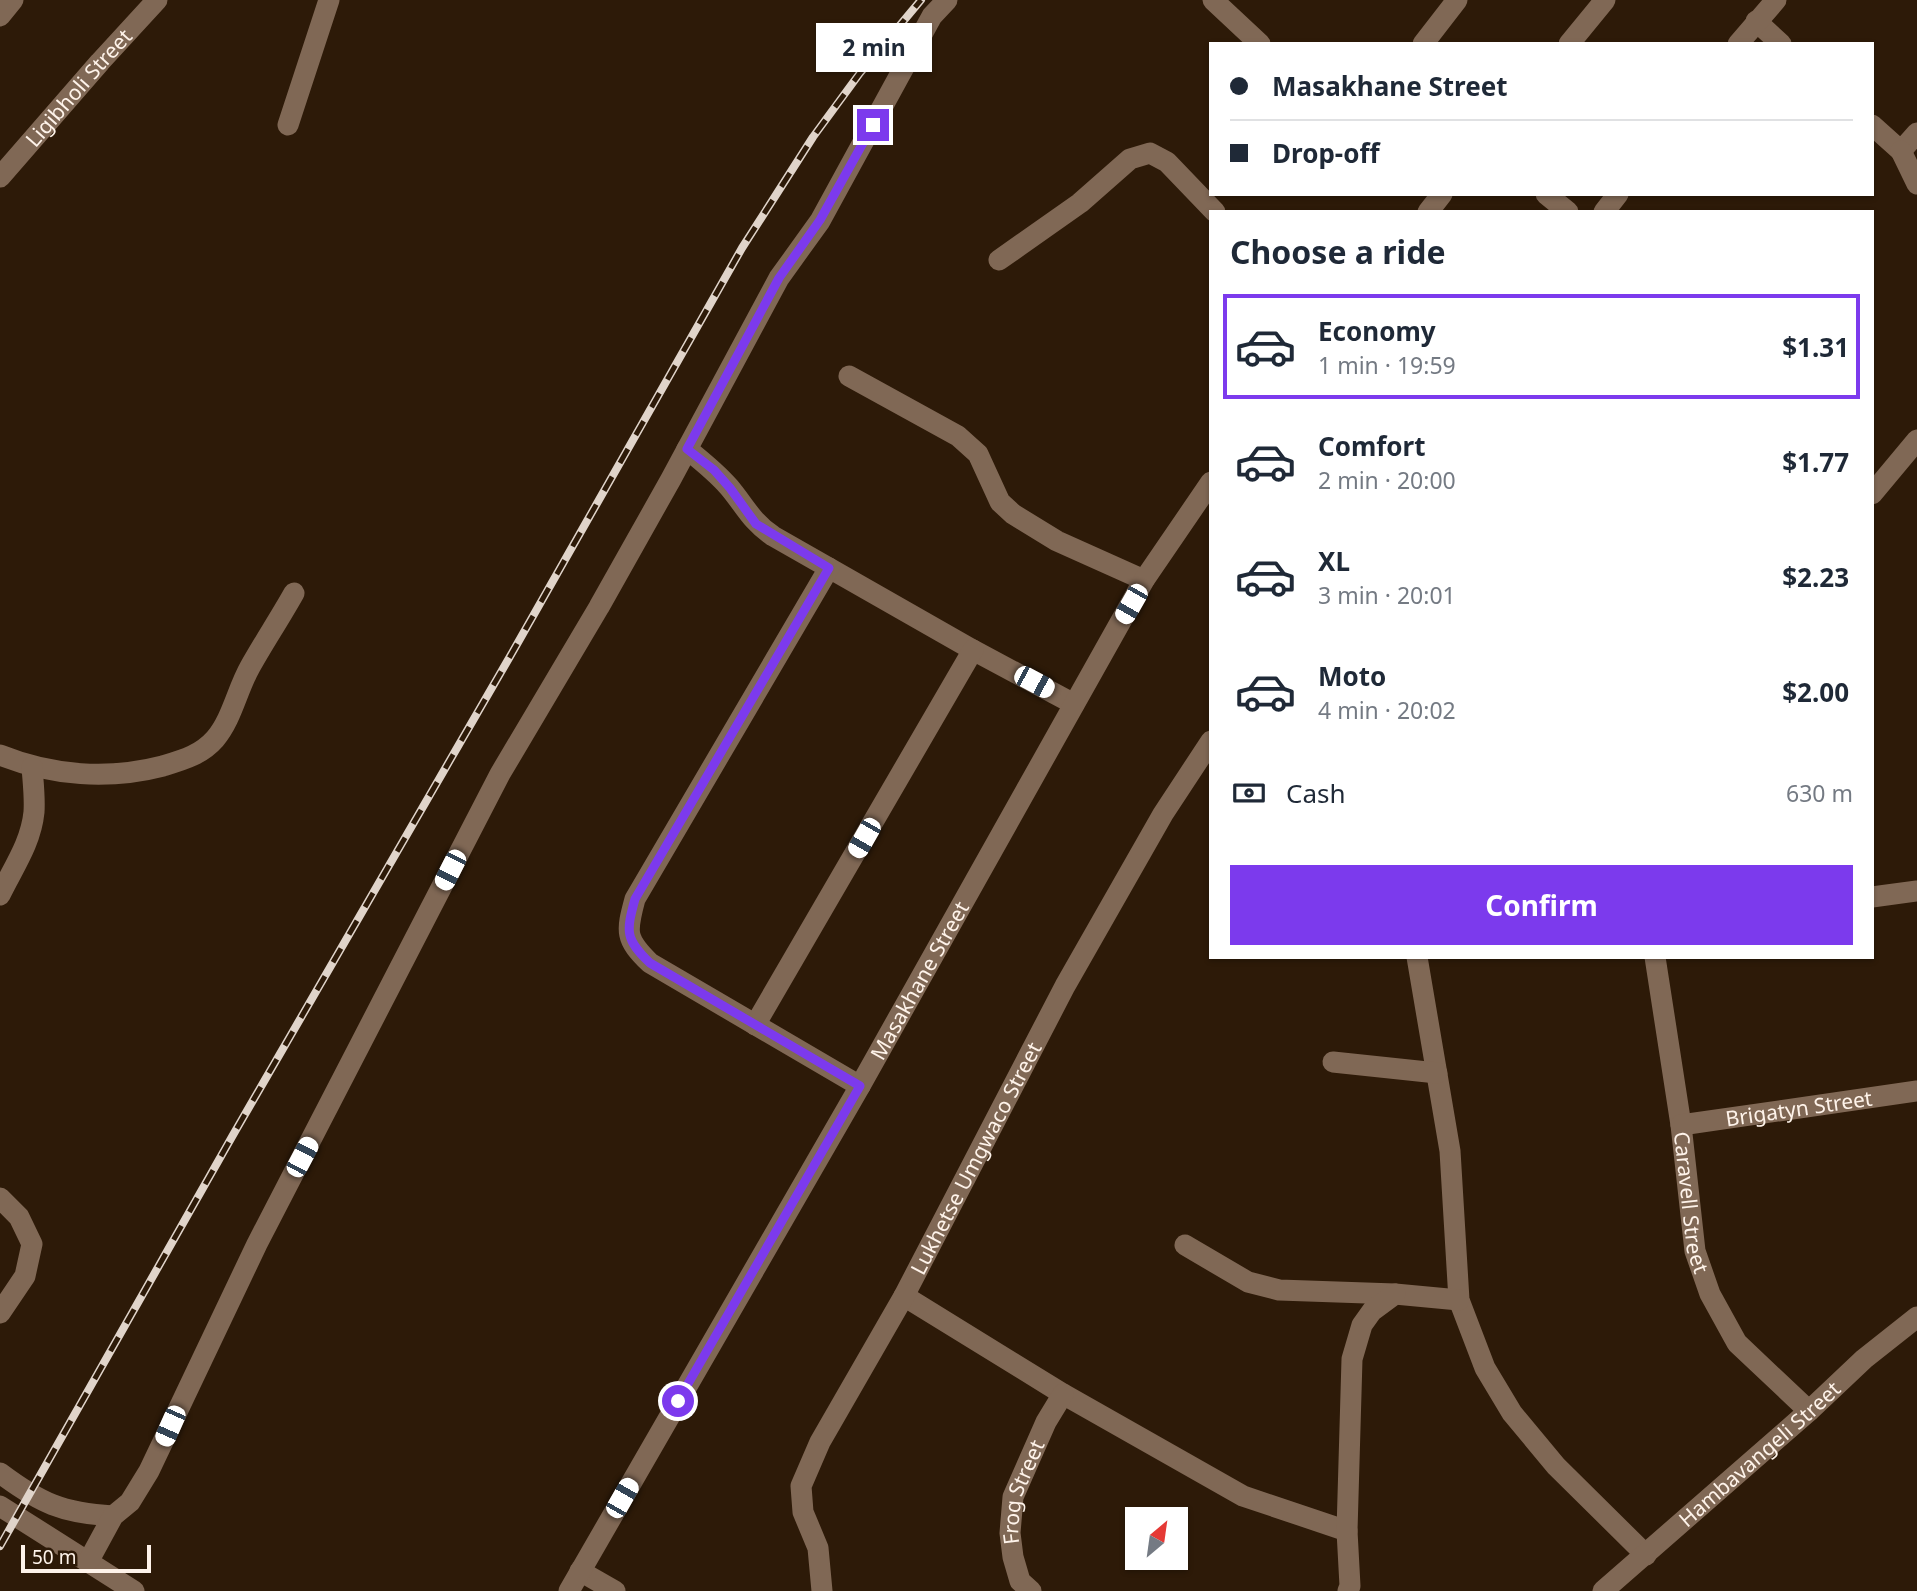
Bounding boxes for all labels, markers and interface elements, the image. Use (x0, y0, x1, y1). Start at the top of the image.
street label: Ligibholi Street (19, 22, 138, 152)
callout: 2 min (815, 24, 931, 72)
text: 2 min (842, 31, 906, 63)
text: Masakhane Street (1272, 68, 1508, 104)
route end (857, 109, 889, 141)
text: Drop-off (1272, 135, 1379, 171)
text: Choose a ride (1230, 230, 1446, 273)
text: Economy (1318, 313, 1436, 349)
icon: car (1234, 315, 1297, 378)
text: $1.31 (1782, 329, 1849, 365)
text: 1 min · 19:59 (1318, 349, 1456, 381)
text: Comfort (1318, 428, 1426, 464)
icon: car (1234, 430, 1297, 493)
text: $1.77 (1782, 444, 1849, 480)
text: 2 min · 20:00 (1318, 464, 1456, 496)
text: XL (1318, 543, 1350, 579)
icon: car (1234, 545, 1297, 608)
text: $2.23 (1782, 559, 1849, 595)
text: 3 min · 20:01 (1318, 579, 1456, 611)
car (1112, 581, 1151, 627)
text: Moto (1318, 658, 1386, 694)
icon: car (1234, 660, 1297, 723)
car (1011, 663, 1058, 701)
text: $2.00 (1782, 674, 1849, 710)
text: 4 min · 20:02 (1318, 694, 1456, 726)
icon: cash (1230, 774, 1268, 812)
text: Cash (1286, 775, 1346, 811)
text: 630 m (1786, 777, 1853, 809)
car (845, 815, 884, 861)
car (432, 847, 469, 893)
button: Confirm (1230, 865, 1853, 945)
street label: Masakhane Street (864, 896, 975, 1065)
street label: Lukhetse Umgwaco Street (904, 1037, 1048, 1279)
street label: Brigatyn Street (1724, 1084, 1874, 1132)
street label: Caravell Street (1668, 1130, 1716, 1277)
car (283, 1134, 322, 1180)
street label: Hambavangeli Street (1673, 1375, 1846, 1533)
route start (662, 1385, 694, 1417)
car (152, 1403, 189, 1449)
street label: Frog Street (996, 1435, 1051, 1546)
car (603, 1475, 642, 1521)
north arrow (1125, 1507, 1188, 1570)
map controls (1125, 1507, 1188, 1570)
scale bar (21, 1542, 150, 1574)
text: 50 m (32, 1544, 76, 1570)

